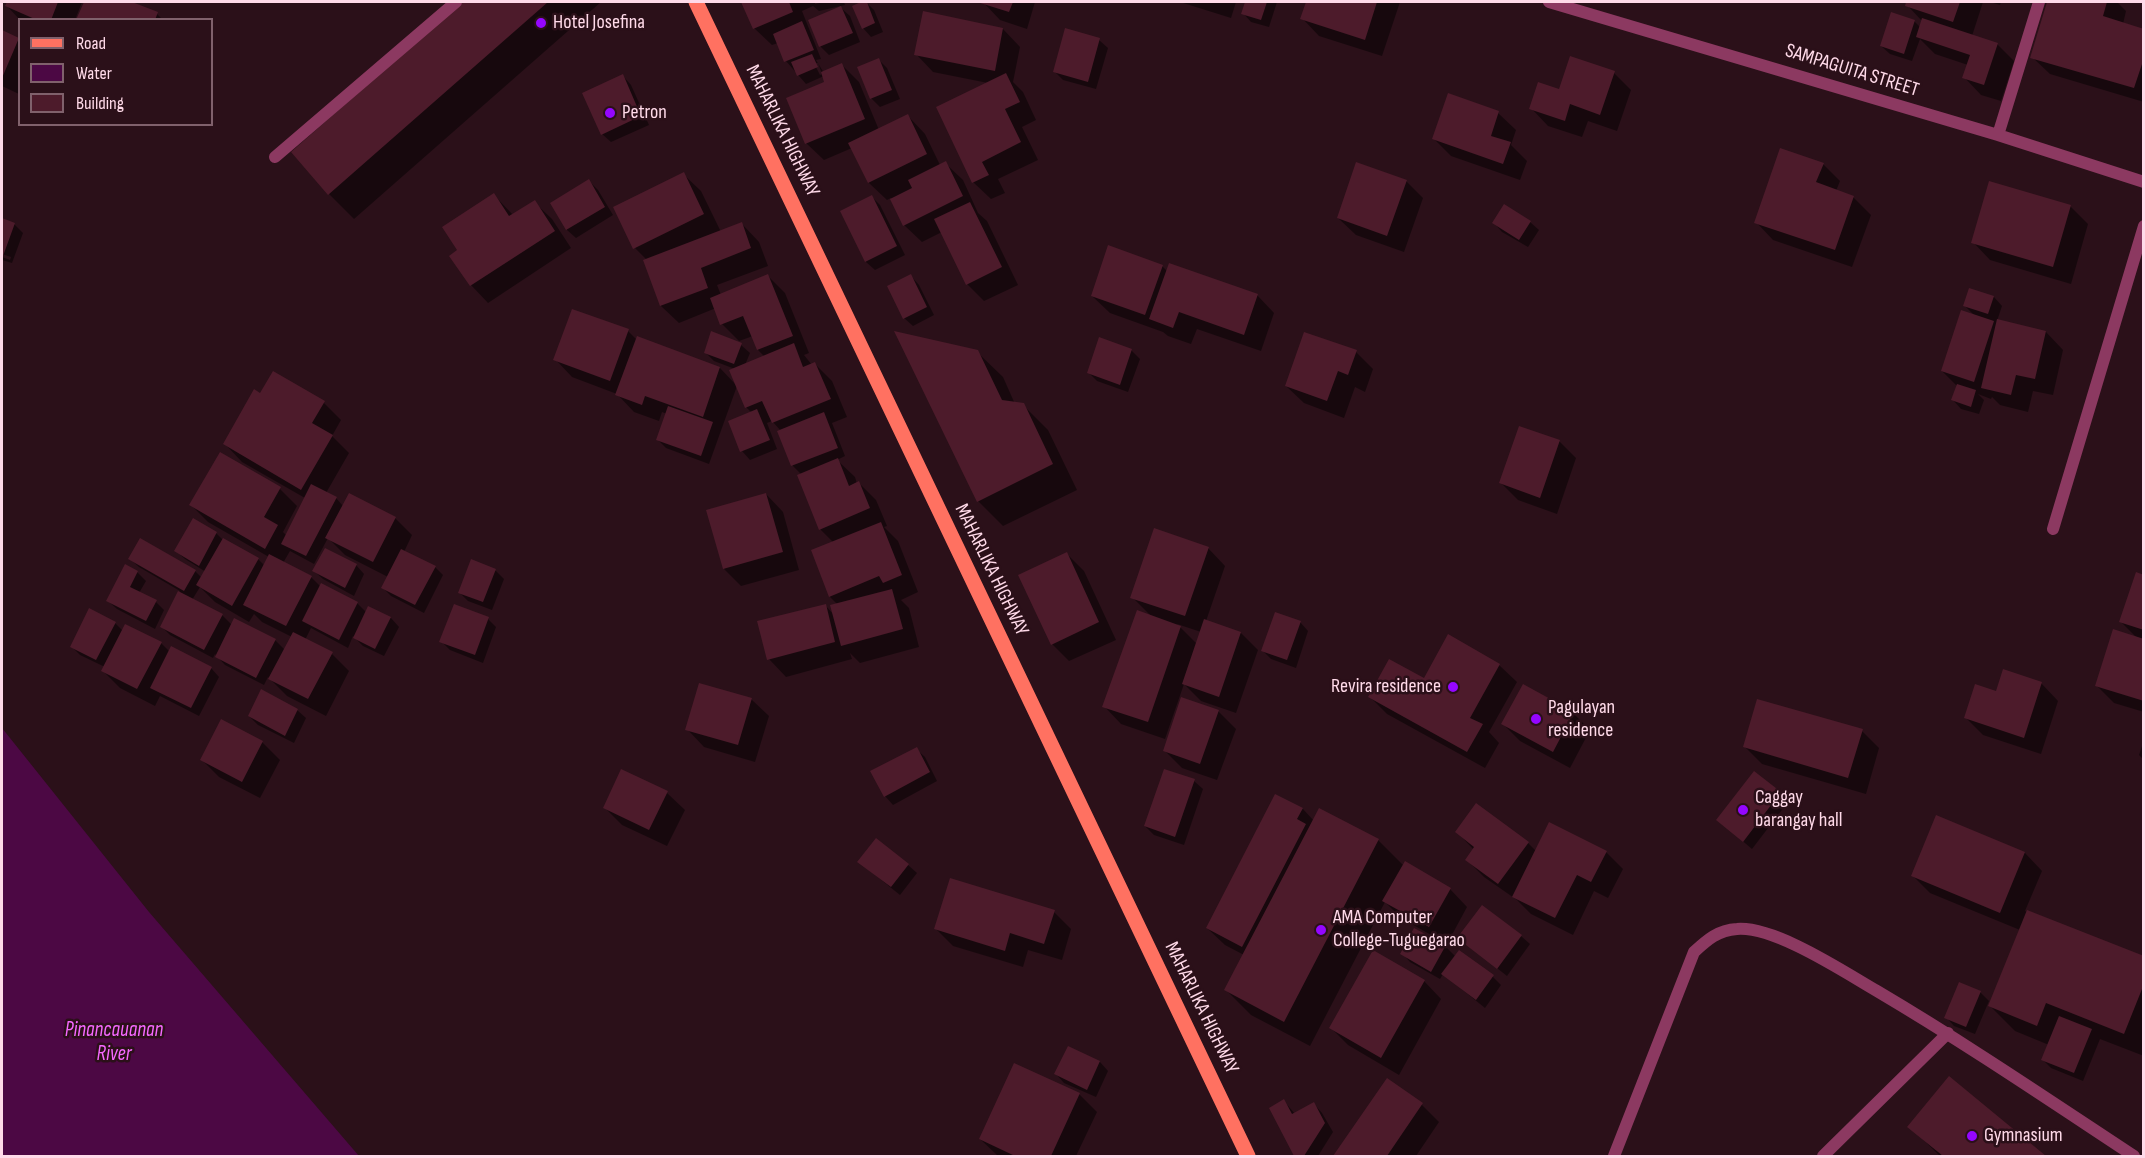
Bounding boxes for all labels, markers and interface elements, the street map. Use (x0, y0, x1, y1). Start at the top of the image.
place label: Hotel Josefina (553, 11, 645, 35)
marker: Hotel Josefina (534, 16, 548, 30)
legend (18, 18, 213, 126)
text: Road (76, 33, 106, 54)
street label: SAMPAGUITA STREET (1782, 39, 1922, 103)
street label: MAHARLIKA HIGHWAY (740, 61, 824, 201)
text: Water (76, 63, 112, 84)
text: Building (76, 93, 124, 114)
place label: Petron (622, 101, 667, 125)
marker: Petron (603, 106, 617, 120)
street label: MAHARLIKA HIGHWAY (949, 500, 1033, 640)
place label: Revira residence (1331, 675, 1441, 699)
marker: Revira residence (1446, 680, 1460, 694)
place label: Pagulayan residence (1548, 696, 1615, 743)
marker: Pagulayan residence (1529, 712, 1543, 726)
place label: Caggay barangay hall (1755, 786, 1843, 833)
marker: Caggay barangay hall (1736, 803, 1750, 817)
place label: AMA Computer College-Tuguegarao (1333, 906, 1465, 953)
marker: AMA Computer College-Tuguegarao (1314, 923, 1328, 937)
street label: MAHARLIKA HIGHWAY (1159, 938, 1243, 1078)
water label: Pinancauanan River (65, 1018, 163, 1068)
place label: Gymnasium (1984, 1124, 2063, 1148)
marker: Gymnasium (1965, 1129, 1979, 1143)

